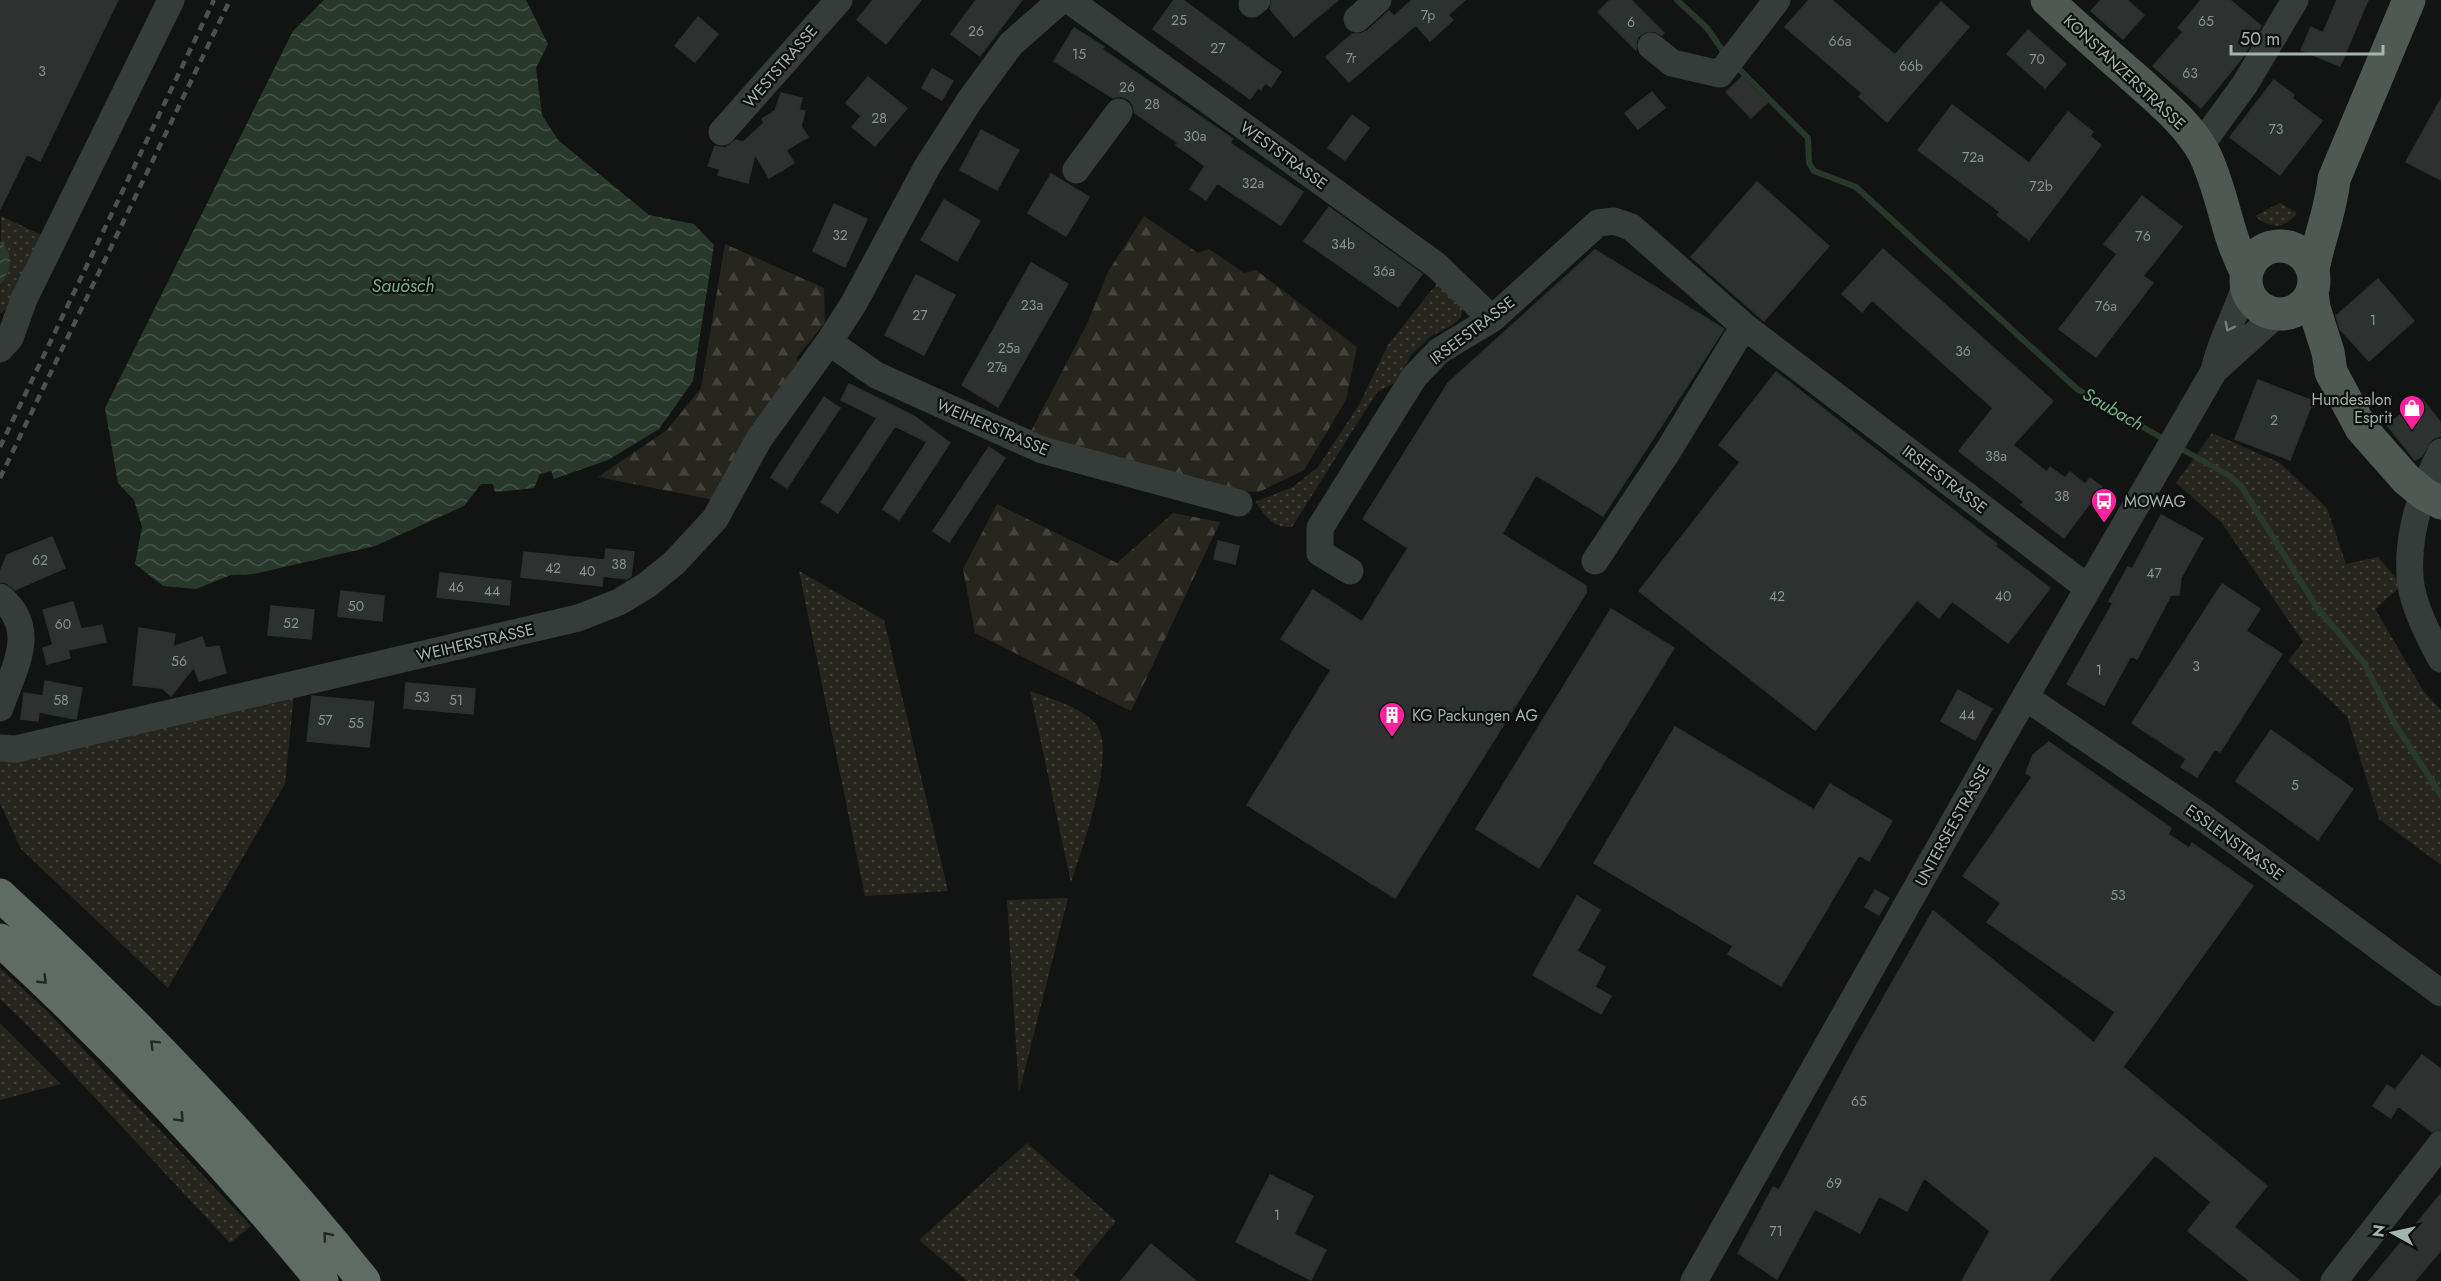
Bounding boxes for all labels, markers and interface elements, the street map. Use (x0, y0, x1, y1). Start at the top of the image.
house number: 7p (1421, 5, 1435, 25)
house number: 25 (1171, 10, 1187, 30)
street label: KONSTANZERSTRASSE (2059, 10, 2191, 135)
house number: 65 (2198, 11, 2214, 31)
house number: 6 (1627, 12, 1635, 32)
scale bar (2231, 18, 2382, 56)
street label: WESTSTRASSE (738, 20, 823, 113)
house number: 26 (968, 21, 984, 41)
text: 50 m (2240, 26, 2280, 52)
house number: 66a (1829, 31, 1851, 51)
house number: 27 (1210, 38, 1226, 58)
house number: 15 (1072, 44, 1086, 64)
house number: 7r (1345, 48, 1357, 68)
house number: 70 (2029, 49, 2045, 69)
house number: 66b (1899, 56, 1923, 76)
house number: 3 (38, 61, 46, 81)
house number: 63 (2182, 63, 2198, 83)
house number: 26 (1119, 77, 1135, 97)
house number: 28 (1144, 94, 1160, 114)
house number: 28 (871, 108, 887, 128)
street label: WESTSTRASSE (1235, 116, 1332, 195)
house number: 73 (2269, 119, 2284, 139)
house number: 30a (1184, 126, 1206, 146)
house number: 72a (1962, 147, 1984, 167)
house number: 32a (1242, 173, 1264, 193)
house number: 72b (2029, 176, 2053, 196)
house number: 32 (832, 225, 848, 245)
house number: 76 (2135, 226, 2151, 246)
house number: 34b (1331, 234, 1355, 254)
house number: 36a (1373, 261, 1395, 281)
water label: Sauösch (372, 273, 434, 299)
street label: IRSEESTRASSE (1425, 291, 1520, 370)
house number: 23a (1021, 295, 1043, 315)
house number: 76a (2095, 296, 2117, 316)
house number: 27 (912, 305, 928, 325)
house number: 1 (2370, 310, 2376, 330)
one-way arrow (2225, 321, 2236, 331)
house number: 25a (998, 338, 1020, 358)
house number: 36 (1955, 341, 1971, 361)
house number: 27a (987, 357, 1007, 377)
water label: Saubach (2078, 381, 2148, 437)
place label: Hundesalon Esprit (2311, 388, 2392, 429)
street label: WEIHERSTRASSE (933, 393, 1052, 461)
shop icon: Hundesalon Esprit (2397, 393, 2427, 431)
house number: 2 (2270, 410, 2278, 430)
street label: IRSEESTRASSE (1897, 440, 1992, 519)
house number: 38a (1985, 446, 2007, 466)
house number: 38 (2054, 486, 2070, 506)
bus stop icon: MOWAG (2089, 486, 2119, 524)
place label: MOWAG (2124, 490, 2186, 513)
house number: 62 (32, 550, 48, 570)
house number: 38 (611, 554, 627, 574)
house number: 42 (545, 558, 561, 578)
house number: 40 (579, 561, 595, 581)
house number: 47 (2146, 563, 2162, 583)
house number: 46 (448, 577, 464, 597)
house number: 44 (484, 581, 500, 601)
house number: 42 (1769, 586, 1785, 606)
house number: 40 (1995, 586, 2011, 606)
house number: 50 (348, 596, 364, 616)
house number: 52 (283, 613, 299, 633)
house number: 60 (55, 614, 71, 634)
street label: WEIHERSTRASSE (414, 618, 536, 667)
house number: 56 (171, 651, 187, 671)
house number: 3 (2192, 656, 2200, 676)
house number: 1 (2096, 660, 2102, 680)
house number: 53 (414, 687, 430, 707)
house number: 58 (53, 690, 69, 710)
house number: 51 (449, 690, 463, 710)
building icon: KG Packungen AG (1377, 700, 1407, 738)
place label: KG Packungen AG (1412, 704, 1538, 727)
house number: 44 (1959, 705, 1975, 725)
house number: 57 (317, 710, 333, 730)
house number: 55 (348, 713, 364, 733)
street label: UNTERSEESTRASSE (1909, 760, 1995, 890)
house number: 5 (2291, 775, 2299, 795)
street label: ESSLENSTRASSE (2181, 799, 2289, 886)
house number: 53 (2110, 885, 2126, 905)
one-way arrow (35, 972, 46, 983)
one-way arrow (151, 1041, 162, 1052)
house number: 65 (1851, 1091, 1867, 1111)
one-way arrow (173, 1112, 184, 1122)
house number: 69 (1826, 1173, 1842, 1193)
north arrow (2363, 1203, 2423, 1263)
house number: 1 (1274, 1205, 1280, 1225)
house number: 71 (1769, 1221, 1783, 1241)
text: N (2366, 1223, 2391, 1239)
one-way arrow (323, 1232, 334, 1243)

